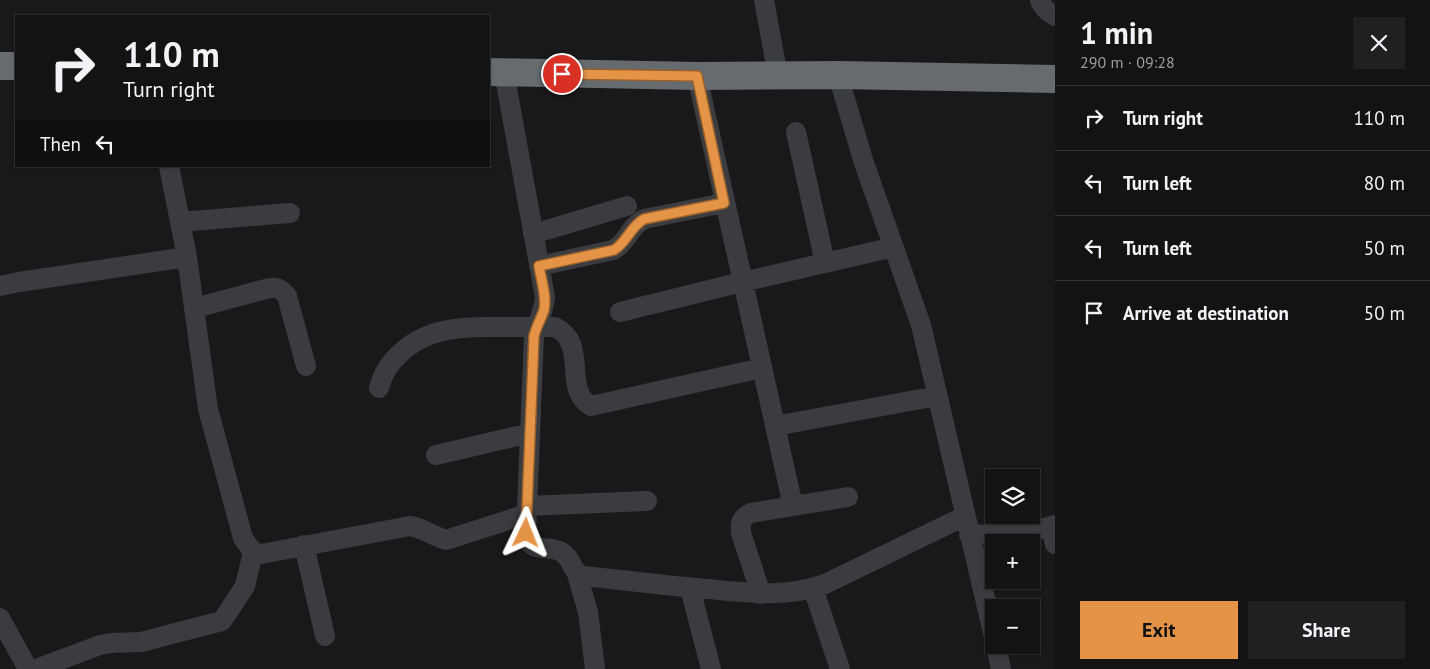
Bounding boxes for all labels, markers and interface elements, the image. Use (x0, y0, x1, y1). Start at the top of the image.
text: 1 min (1080, 13, 1153, 52)
button: close (1353, 17, 1405, 69)
text: 110 m (123, 31, 220, 77)
icon: right (40, 35, 105, 100)
text: 290 m · 09:28 (1080, 52, 1175, 72)
pin (541, 53, 583, 95)
icon: arrive (548, 60, 576, 88)
text: Turn right (123, 75, 215, 103)
icon: right (1080, 104, 1108, 132)
text: Turn right (1123, 106, 1203, 130)
text: 110 m (1353, 106, 1405, 130)
icon: left (91, 130, 119, 158)
text: Then (40, 132, 81, 156)
icon: left (1080, 169, 1108, 197)
text: Turn left (1123, 171, 1192, 195)
text: 80 m (1364, 171, 1405, 195)
icon: left (1080, 234, 1108, 262)
text: Turn left (1123, 236, 1192, 260)
text: 50 m (1364, 236, 1405, 260)
icon: arrive (1080, 299, 1108, 327)
text: Arrive at destination (1123, 301, 1289, 325)
text: 50 m (1364, 301, 1405, 325)
map controls (985, 469, 1040, 654)
button: layers (985, 469, 1040, 524)
position arrow (499, 506, 551, 558)
button: + (985, 534, 1040, 589)
button: − (985, 599, 1040, 654)
button: Exit (1080, 601, 1238, 659)
button: Share (1248, 601, 1405, 659)

